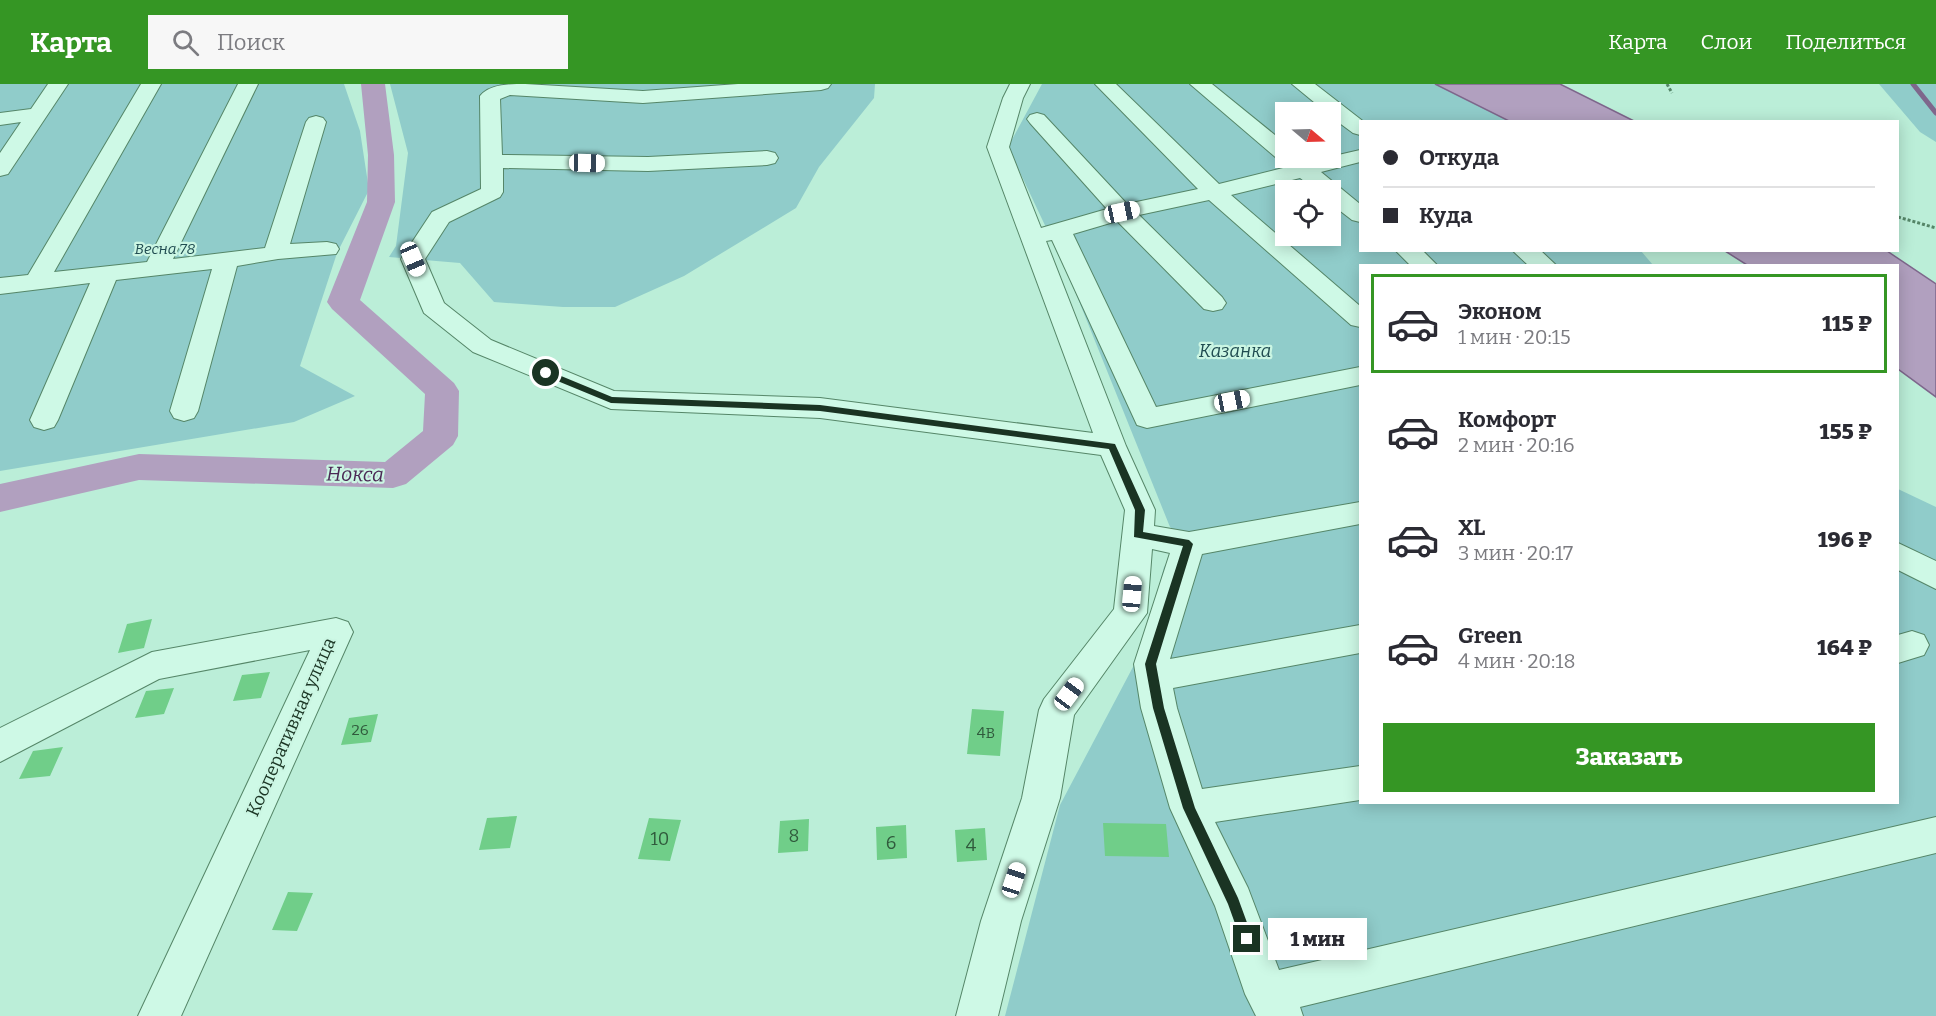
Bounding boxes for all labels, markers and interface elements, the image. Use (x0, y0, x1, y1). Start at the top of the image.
search box (148, 15, 568, 69)
text: Карта (30, 26, 112, 59)
icon: search (169, 26, 202, 59)
text: Поиск (217, 29, 285, 56)
text: Карта (1608, 29, 1667, 55)
text: Слои (1700, 29, 1752, 55)
text: Поделиться (1785, 29, 1906, 55)
north arrow (1275, 102, 1341, 168)
map controls (1275, 102, 1341, 246)
text: Откуда (1419, 144, 1499, 171)
car (569, 154, 605, 172)
button: locate (1275, 180, 1341, 246)
car (1103, 199, 1141, 225)
text: Куда (1419, 202, 1473, 229)
car (398, 239, 428, 279)
park label: Весна 78 (135, 240, 196, 258)
icon: car (1386, 297, 1440, 351)
text: Эконом (1458, 298, 1541, 325)
text: 115 ₽ (1822, 310, 1872, 337)
text: 1 мин · 20:15 (1458, 325, 1571, 349)
park label: Казанка (1199, 340, 1271, 362)
route start (532, 359, 559, 386)
car (1213, 389, 1251, 413)
icon: car (1386, 405, 1440, 459)
text: Комфорт (1458, 406, 1556, 433)
text: 155 ₽ (1820, 418, 1872, 445)
text: 2 мин · 20:16 (1458, 433, 1574, 457)
water label: Нокса (326, 461, 384, 487)
icon: car (1386, 513, 1440, 567)
text: XL (1458, 514, 1485, 541)
text: 196 ₽ (1818, 526, 1872, 553)
text: 3 мин · 20:17 (1458, 541, 1573, 565)
car (1121, 575, 1143, 613)
icon: car (1386, 621, 1440, 675)
text: Green (1458, 622, 1522, 649)
street label: Кооперативная улица (242, 634, 340, 820)
text: 164 ₽ (1817, 634, 1872, 661)
text: 4 мин · 20:18 (1458, 649, 1575, 673)
car (1051, 674, 1087, 714)
house number: 26 (352, 721, 369, 739)
button: Заказать (1383, 723, 1875, 792)
house number: 4В (977, 724, 995, 742)
house number: 8 (789, 825, 799, 847)
house number: 10 (651, 828, 669, 850)
house number: 6 (886, 832, 896, 854)
house number: 4 (966, 834, 977, 856)
car (1000, 860, 1028, 900)
callout: 1 мин (1268, 918, 1367, 960)
route end (1233, 925, 1260, 952)
text: 1 мин (1290, 927, 1345, 951)

